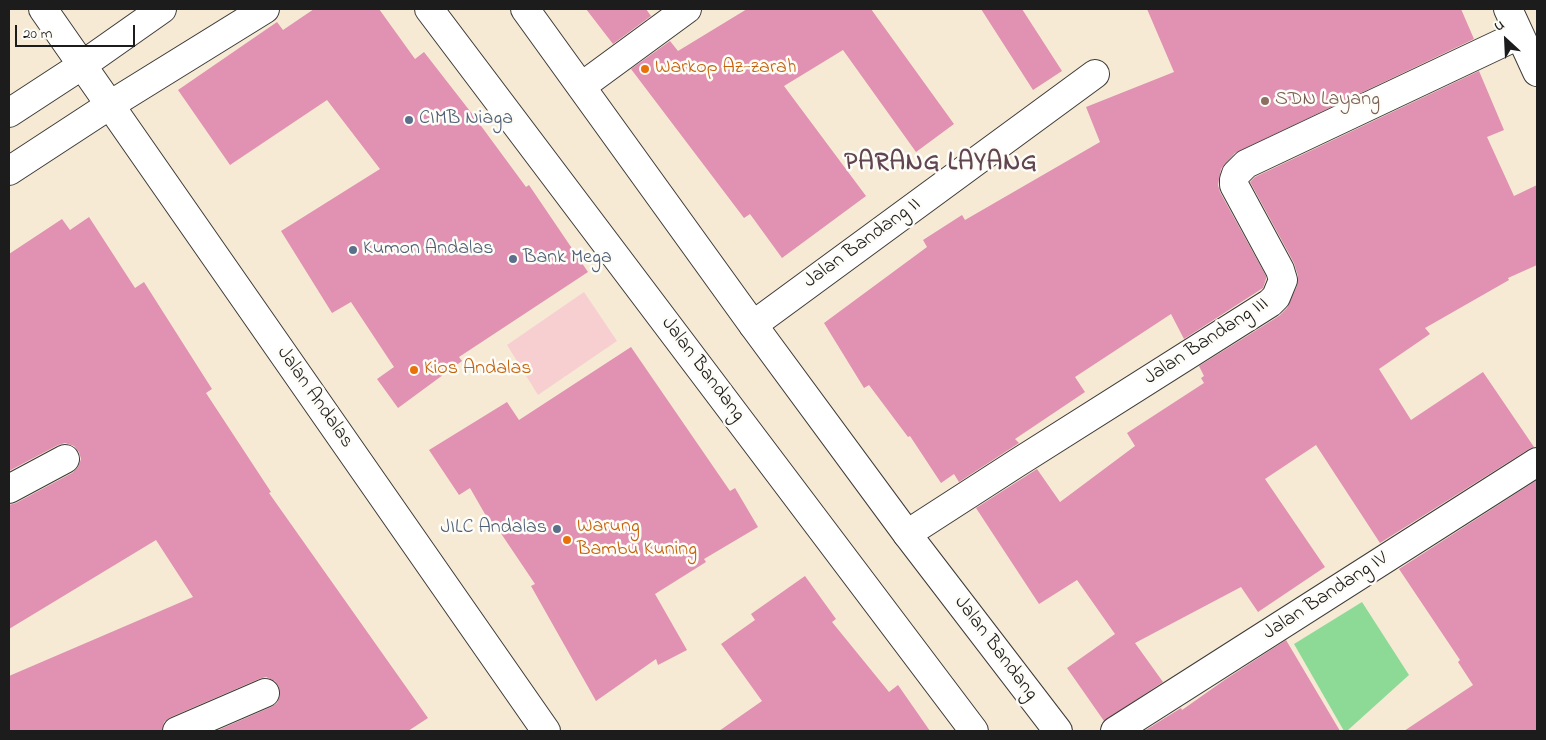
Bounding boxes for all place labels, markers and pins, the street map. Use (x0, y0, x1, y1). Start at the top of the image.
place label: Warkop Az-zarah (655, 57, 796, 81)
marker: Warkop Az-zarah (639, 63, 651, 75)
place label: SDN Layang (1275, 89, 1380, 113)
marker: SDN Layang (1259, 95, 1271, 107)
place label: CIMB Niaga (419, 108, 513, 132)
marker: CIMB Niaga (403, 114, 415, 126)
place label: Kumon Andalas (363, 238, 493, 262)
marker: Kumon Andalas (347, 244, 359, 256)
place label: Bank Mega (523, 247, 612, 271)
marker: Bank Mega (507, 253, 519, 265)
place label: Kios Andalas (424, 358, 531, 382)
marker: Kios Andalas (408, 364, 420, 376)
place label: Warung Bambu Kuning (577, 516, 697, 563)
place label: JILC Andalas (441, 517, 547, 541)
marker: JILC Andalas (551, 523, 563, 535)
marker: Warung Bambu Kuning (561, 534, 573, 546)

